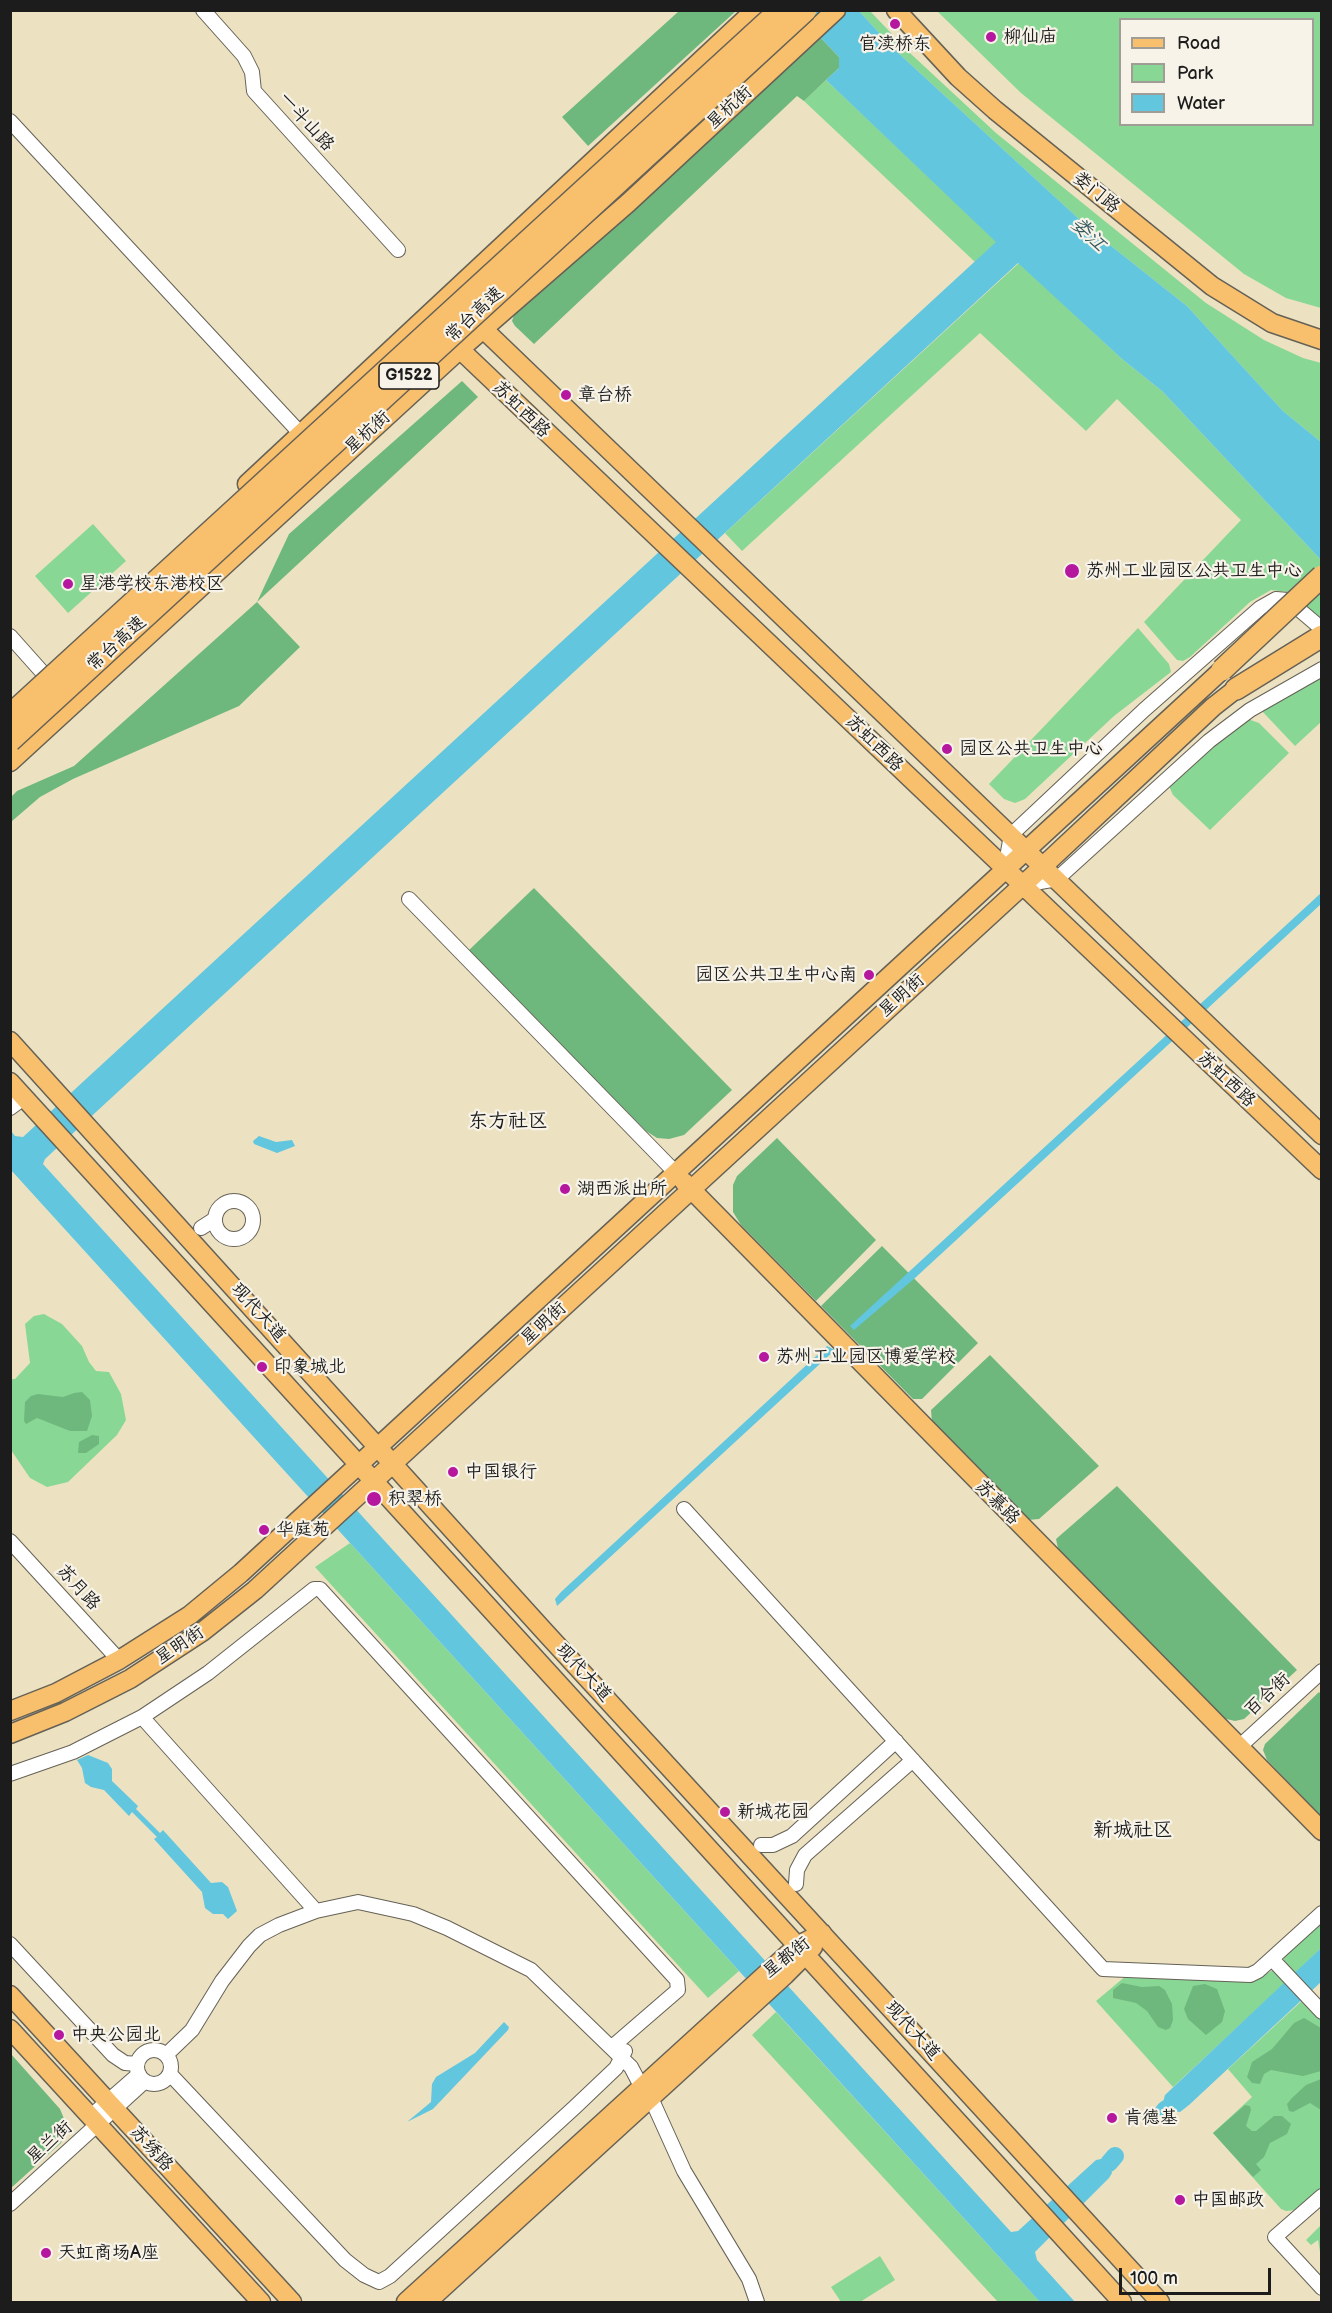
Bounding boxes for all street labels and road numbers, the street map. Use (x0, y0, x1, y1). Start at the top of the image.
street label: 星杭街 (703, 82, 757, 134)
street label: 一斗山路 (274, 88, 338, 156)
street label: 娄门路 (1068, 168, 1124, 218)
street label: 常台高速 (441, 283, 509, 347)
road number: G1522 (379, 363, 439, 389)
street label: 苏虹西路 (488, 377, 554, 443)
street label: 星杭街 (341, 407, 395, 459)
street label: 常台高速 (83, 612, 151, 676)
street label: 苏虹西路 (841, 711, 907, 777)
street label: 星明街 (875, 970, 929, 1022)
street label: 苏虹西路 (1192, 1048, 1260, 1112)
street label: 现代大道 (226, 1279, 290, 1347)
street label: 星明街 (517, 1298, 571, 1350)
street label: 苏慕路 (970, 1476, 1024, 1530)
street label: 苏月路 (52, 1561, 104, 1615)
street label: 星明街 (152, 1622, 208, 1670)
street label: 现代大道 (551, 1639, 615, 1707)
street label: 百合街 (1241, 1669, 1295, 1721)
street label: 星都街 (759, 1933, 815, 1983)
street label: 现代大道 (880, 1997, 944, 2065)
street label: 星兰街 (23, 2117, 77, 2169)
street label: 苏绣路 (125, 2122, 177, 2176)

